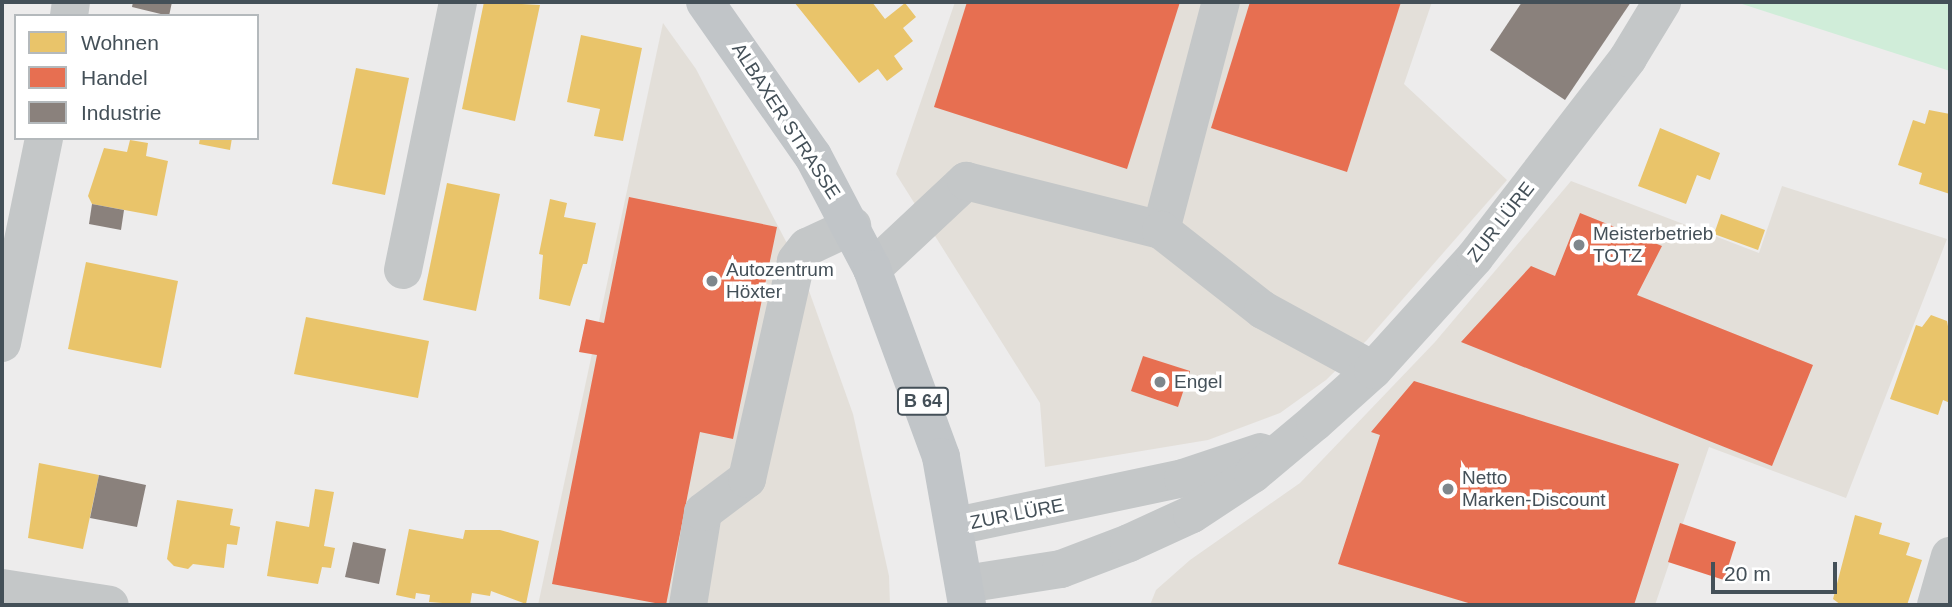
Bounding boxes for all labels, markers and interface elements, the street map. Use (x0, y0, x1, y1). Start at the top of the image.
legend (14, 14, 259, 140)
text: Wohnen (81, 31, 159, 54)
street label: ALBAXER STRASSE (727, 39, 845, 203)
text: Handel (81, 66, 148, 89)
text: Industrie (81, 101, 162, 124)
street label: ZUR LÜRE (1463, 178, 1539, 266)
place label: Meisterbetrieb TOTZ (1593, 223, 1713, 267)
marker: Meisterbetrieb TOTZ (1571, 237, 1587, 253)
place label: Autozentrum Höxter (726, 259, 834, 303)
marker: Autozentrum Höxter (704, 273, 720, 289)
place label: Engel (1174, 371, 1223, 393)
marker: Engel (1152, 374, 1168, 390)
road number: B 64 (897, 386, 949, 416)
place label: Netto Marken-Discount (1462, 467, 1606, 511)
marker: Netto Marken-Discount (1440, 481, 1456, 497)
street label: ZUR LÜRE (968, 494, 1066, 534)
scale bar (1714, 548, 1840, 592)
text: 20 m (1724, 562, 1771, 585)

